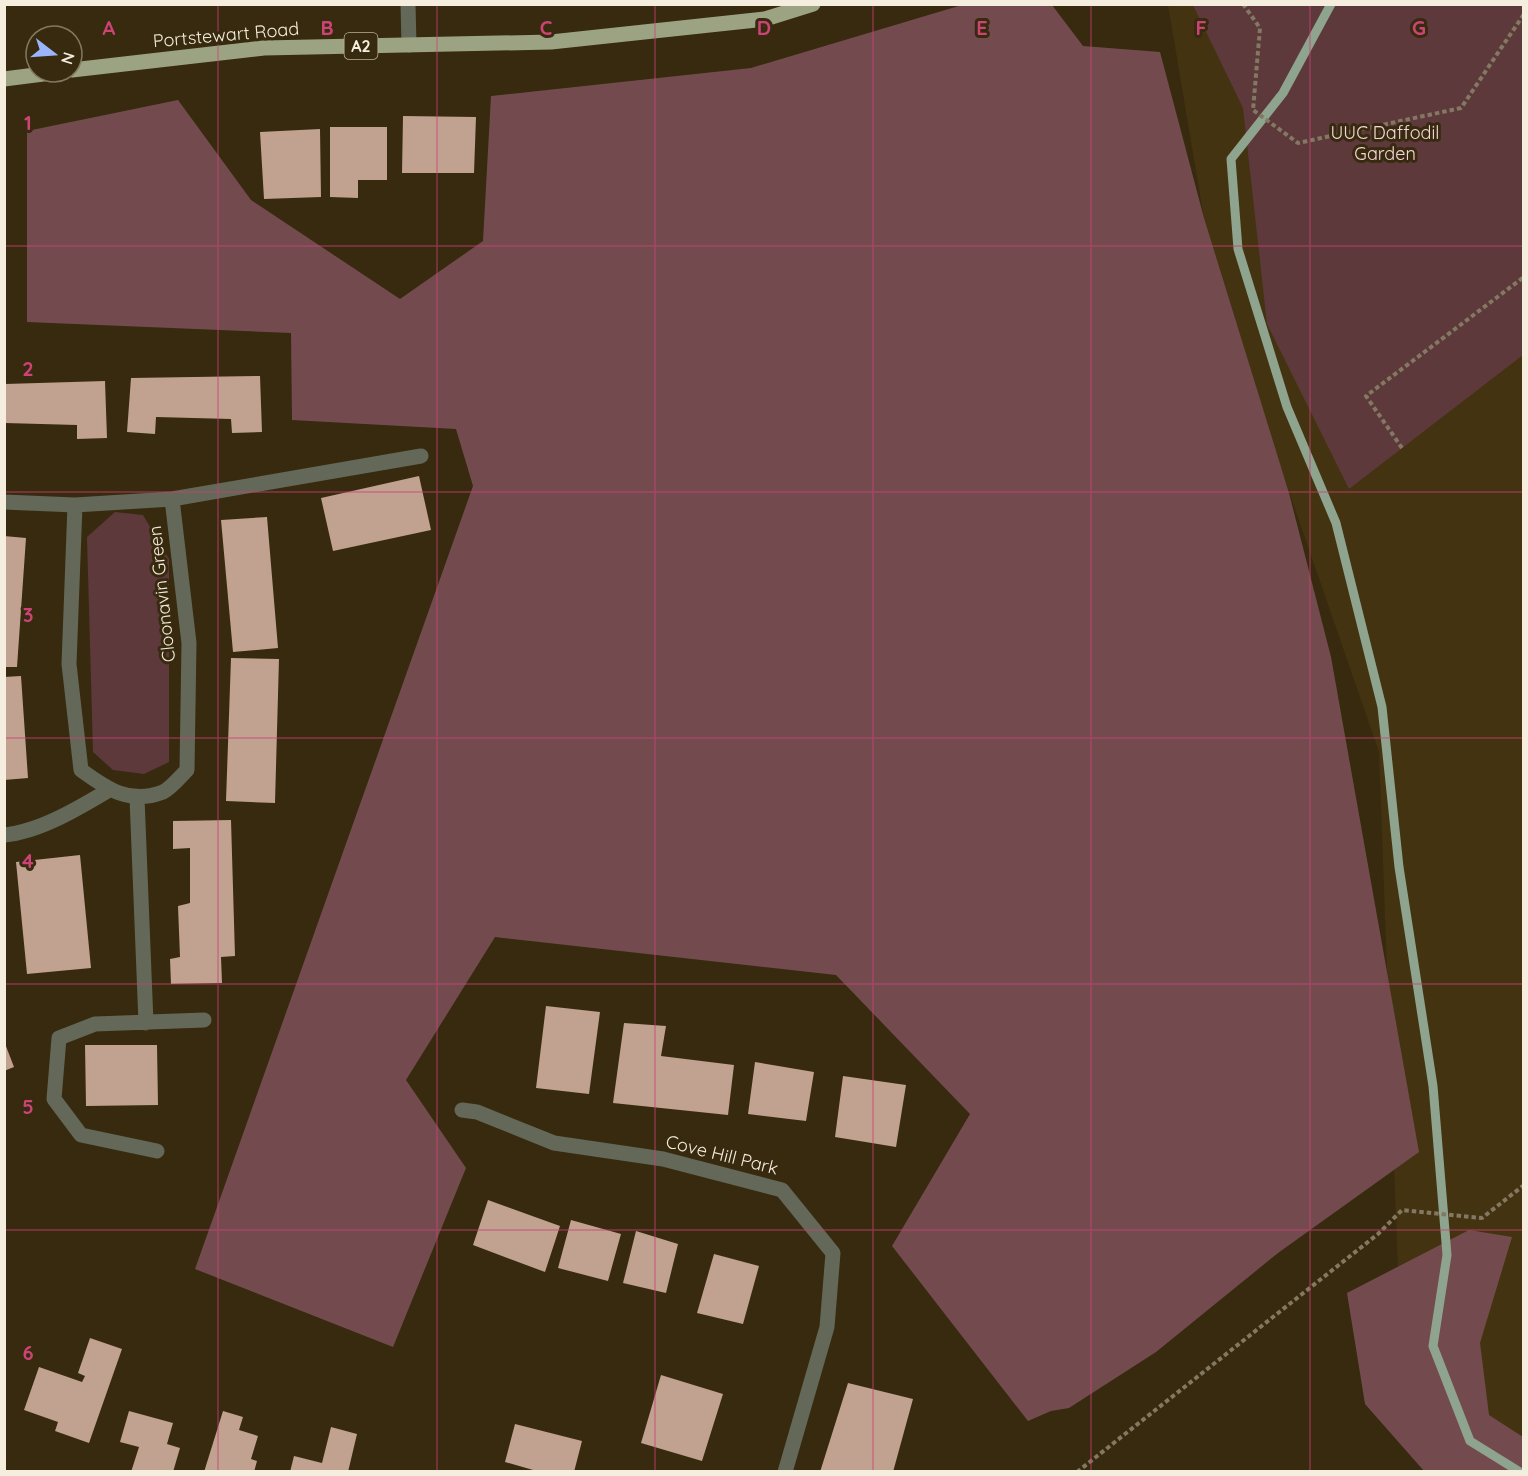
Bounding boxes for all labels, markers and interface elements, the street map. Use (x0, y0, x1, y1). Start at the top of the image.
text: A (103, 15, 116, 40)
text: B (320, 15, 334, 40)
text: C (540, 15, 553, 40)
text: D (757, 15, 771, 40)
text: E (976, 15, 988, 40)
text: F (1195, 15, 1207, 40)
text: G (1412, 15, 1426, 40)
street label: Portstewart Road (152, 17, 300, 52)
north arrow (24, 24, 84, 84)
road number: A2 (344, 33, 378, 59)
text: N (57, 50, 80, 67)
text: 1 (24, 110, 32, 135)
park label: UUC Daffodil Garden (1331, 121, 1439, 165)
text: 2 (22, 356, 34, 381)
street label: Cloonavin Green (143, 525, 180, 663)
text: 3 (23, 602, 33, 627)
text: 4 (22, 848, 34, 873)
text: 5 (22, 1094, 34, 1119)
street label: Cove Hill Park (663, 1129, 781, 1180)
text: 6 (22, 1340, 34, 1365)

